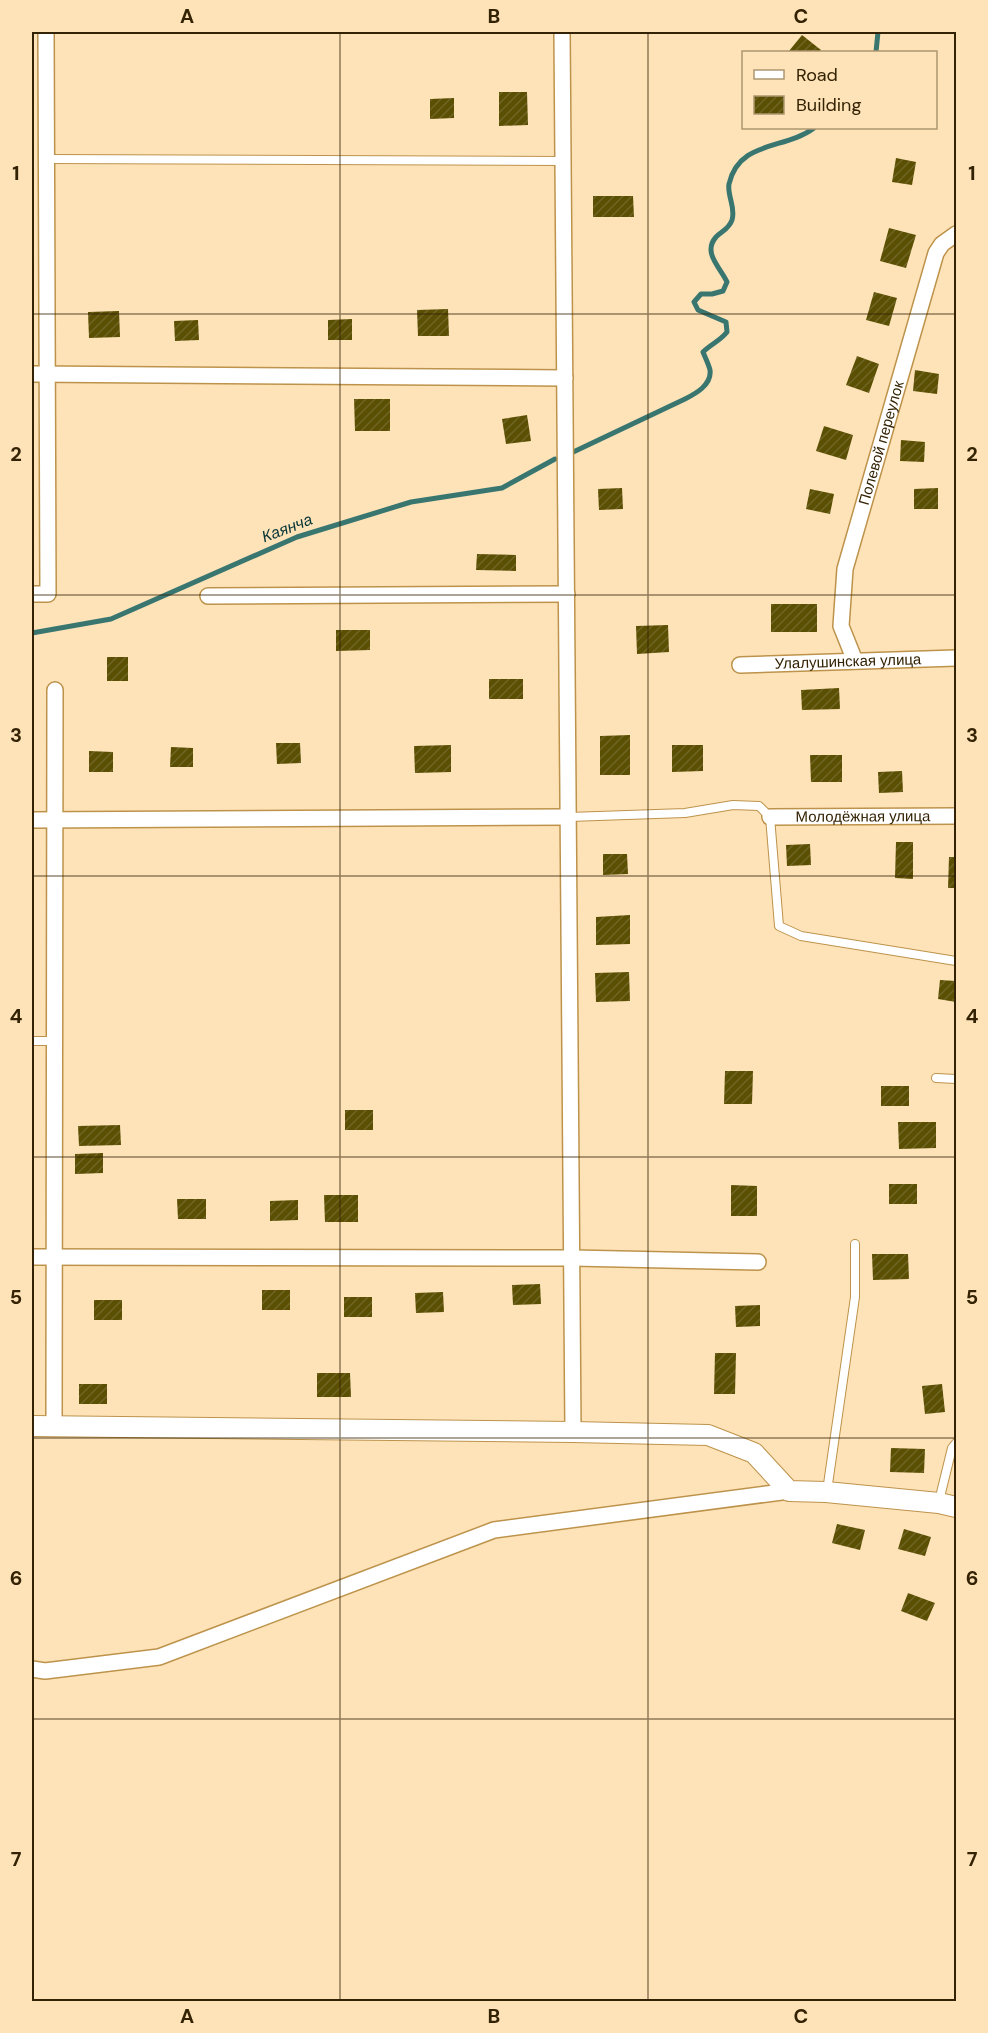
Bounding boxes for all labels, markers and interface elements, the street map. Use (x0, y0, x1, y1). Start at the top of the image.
text: A (180, 3, 194, 29)
text: B (488, 3, 500, 29)
text: C (794, 3, 808, 29)
legend (742, 51, 937, 129)
text: Road (796, 63, 838, 87)
text: Building (796, 93, 861, 117)
text: 1 (12, 160, 20, 186)
text: 1 (968, 160, 976, 186)
street label: Полевой переулок (854, 378, 909, 507)
text: 2 (10, 441, 22, 467)
text: 2 (966, 441, 978, 467)
water label: Каянча (259, 509, 316, 547)
street label: Улалушинская улица (774, 649, 922, 674)
text: 3 (10, 722, 22, 748)
text: 3 (966, 722, 978, 748)
street label: Молодёжная улица (796, 806, 931, 827)
text: 4 (10, 1003, 23, 1029)
text: 4 (966, 1003, 979, 1029)
text: 5 (10, 1284, 22, 1310)
text: 5 (966, 1284, 978, 1310)
text: 6 (10, 1565, 22, 1591)
text: 6 (966, 1565, 978, 1591)
text: 7 (11, 1846, 22, 1872)
text: 7 (967, 1846, 978, 1872)
text: A (180, 2003, 194, 2029)
text: B (488, 2003, 500, 2029)
text: C (794, 2003, 808, 2029)

